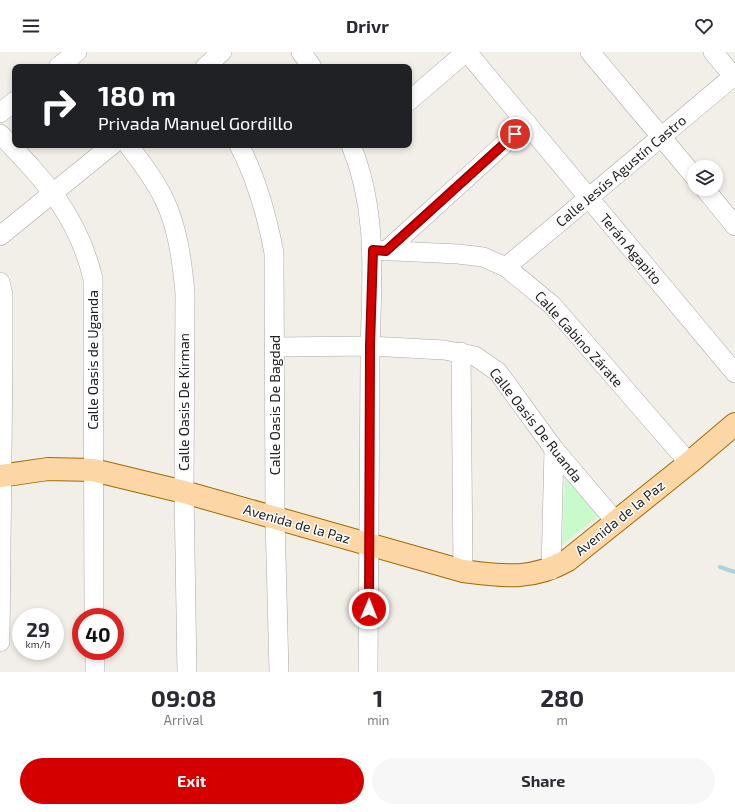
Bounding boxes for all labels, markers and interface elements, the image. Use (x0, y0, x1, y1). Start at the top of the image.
icon: menu (20, 15, 42, 37)
text: Drivr (346, 15, 389, 37)
icon: heart (693, 15, 715, 37)
text: 180 m (98, 78, 176, 112)
icon: right (32, 80, 84, 132)
street label: Calle Jesús Agustín Castro (552, 111, 689, 230)
text: Privada Manuel Gordillo (98, 112, 293, 134)
pin (498, 117, 532, 151)
icon: arrive (504, 123, 526, 145)
map controls (687, 160, 723, 196)
button: layers (687, 160, 723, 196)
street label: Terán Agapito (597, 210, 666, 288)
street label: Calle Gabino Zárate (532, 287, 627, 390)
street label: Calle Oasis de Uganda (84, 290, 101, 430)
street label: Calle Oasis De Kirman (175, 333, 192, 471)
street label: Calle Oasis De Bagdad (266, 335, 283, 475)
street label: Calle Oasis De Ruanda (486, 364, 586, 485)
street label: Avenida de la Paz (571, 476, 668, 559)
street label: Avenida de la Paz (242, 500, 353, 547)
position arrow (348, 588, 390, 630)
speed limit sign: 40 (72, 608, 124, 660)
text: 29 (26, 617, 50, 641)
text: km/h (26, 638, 50, 650)
text: 09:08 (151, 683, 216, 712)
text: 1 (373, 683, 383, 712)
text: 280 (540, 683, 584, 712)
text: Arrival (164, 712, 203, 728)
text: min (367, 712, 389, 728)
text: m (556, 712, 568, 728)
button: Exit (20, 758, 364, 804)
button: Share (372, 758, 715, 804)

